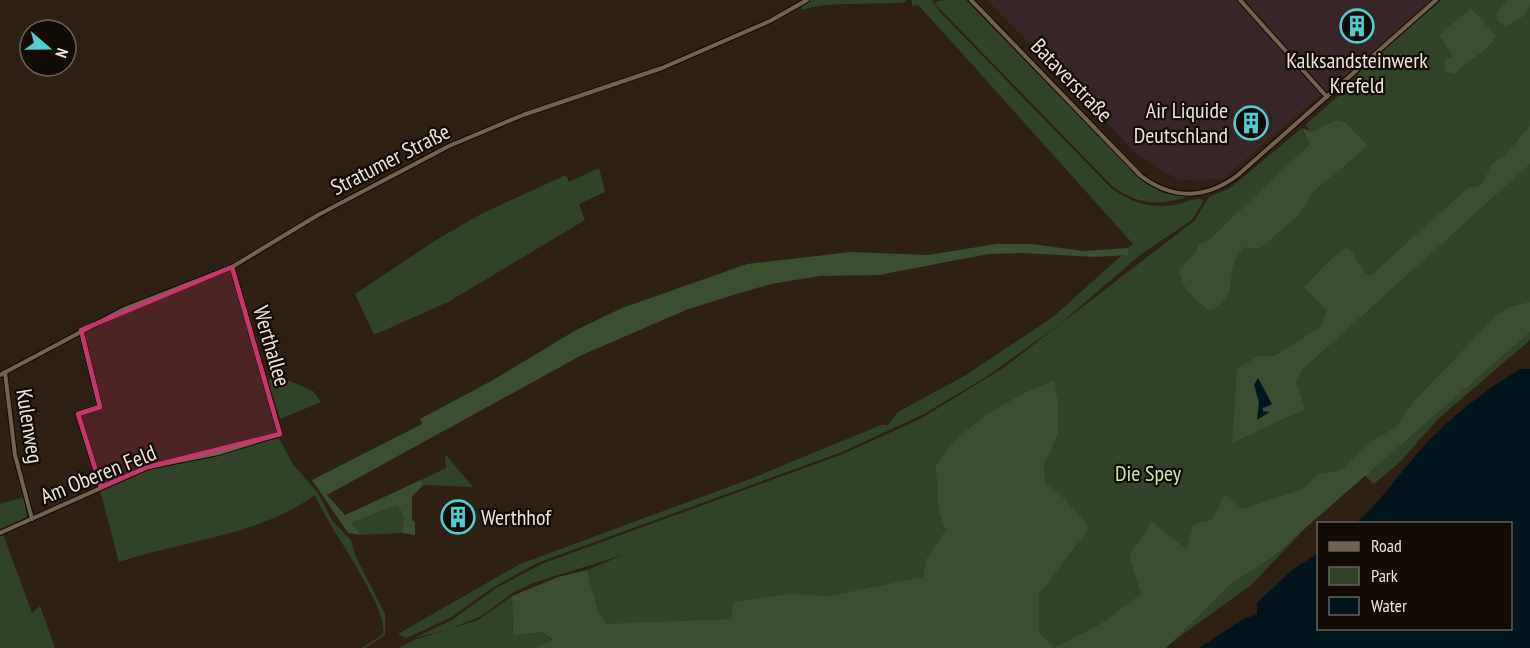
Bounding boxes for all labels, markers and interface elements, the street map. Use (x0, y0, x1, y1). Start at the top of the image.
building icon: Kalksandsteinwerk Krefeld (1339, 8, 1375, 44)
north arrow (18, 18, 78, 78)
street label: Bataverstraße (1025, 32, 1119, 128)
text: N (51, 46, 73, 61)
place label: Kalksandsteinwerk Krefeld (1286, 46, 1428, 99)
place label: Air Liquide Deutschland (1134, 96, 1228, 149)
building icon: Air Liquide Deutschland (1233, 105, 1269, 141)
street label: Stratumer Straße (326, 117, 454, 201)
street label: Werthallee (247, 303, 297, 389)
street label: Kulenweg (10, 387, 50, 465)
street label: Am Oberen Feld (36, 438, 160, 510)
park label: Die Spey (1115, 459, 1182, 487)
building icon: Werthhof (440, 499, 476, 535)
place label: Werthhof (481, 503, 552, 531)
legend (1317, 522, 1512, 630)
text: Road (1371, 534, 1402, 557)
text: Park (1371, 564, 1398, 587)
text: Water (1371, 594, 1407, 617)

